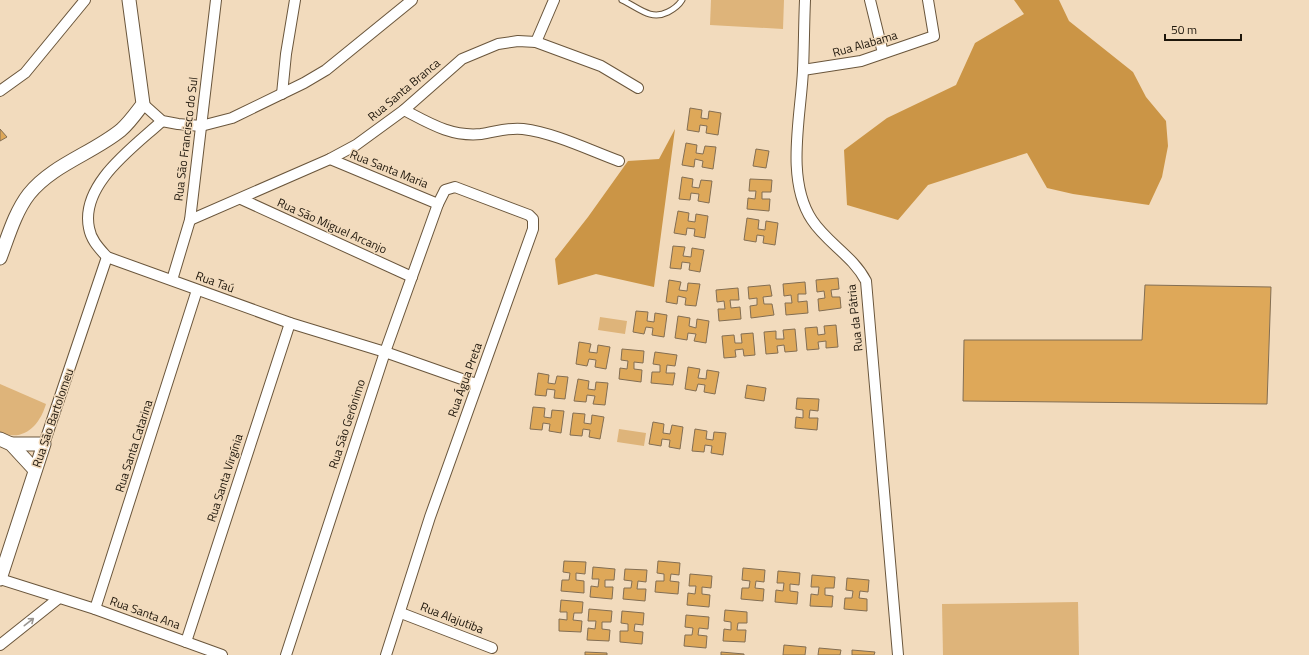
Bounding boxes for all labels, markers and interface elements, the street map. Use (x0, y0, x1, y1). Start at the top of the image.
scale bar (1165, 16, 1241, 42)
text: 50 m (1171, 20, 1197, 39)
street label: Rua Alabama (830, 25, 900, 62)
street label: Rua Santa Branca (363, 54, 444, 126)
street label: Rua São Francisco do Sul (168, 76, 203, 202)
street label: Rua Santa Maria (347, 144, 431, 193)
street label: Rua São Miguel Arcanjo (274, 193, 390, 258)
street label: Rua Taú (193, 266, 237, 297)
street label: Rua da Pátria (842, 284, 867, 353)
street label: Rua Água Preta (442, 340, 487, 420)
street label: Rua São Bartolomeu (27, 366, 78, 470)
street label: Rua São Gerônimo (323, 377, 370, 471)
street label: Rua Santa Catarina (110, 397, 157, 495)
street label: Rua Santa Virgínia (201, 431, 248, 524)
street label: Rua Santa Ana (107, 591, 183, 634)
street label: Rua Alajutiba (418, 597, 487, 638)
one-way arrow (24, 617, 35, 626)

